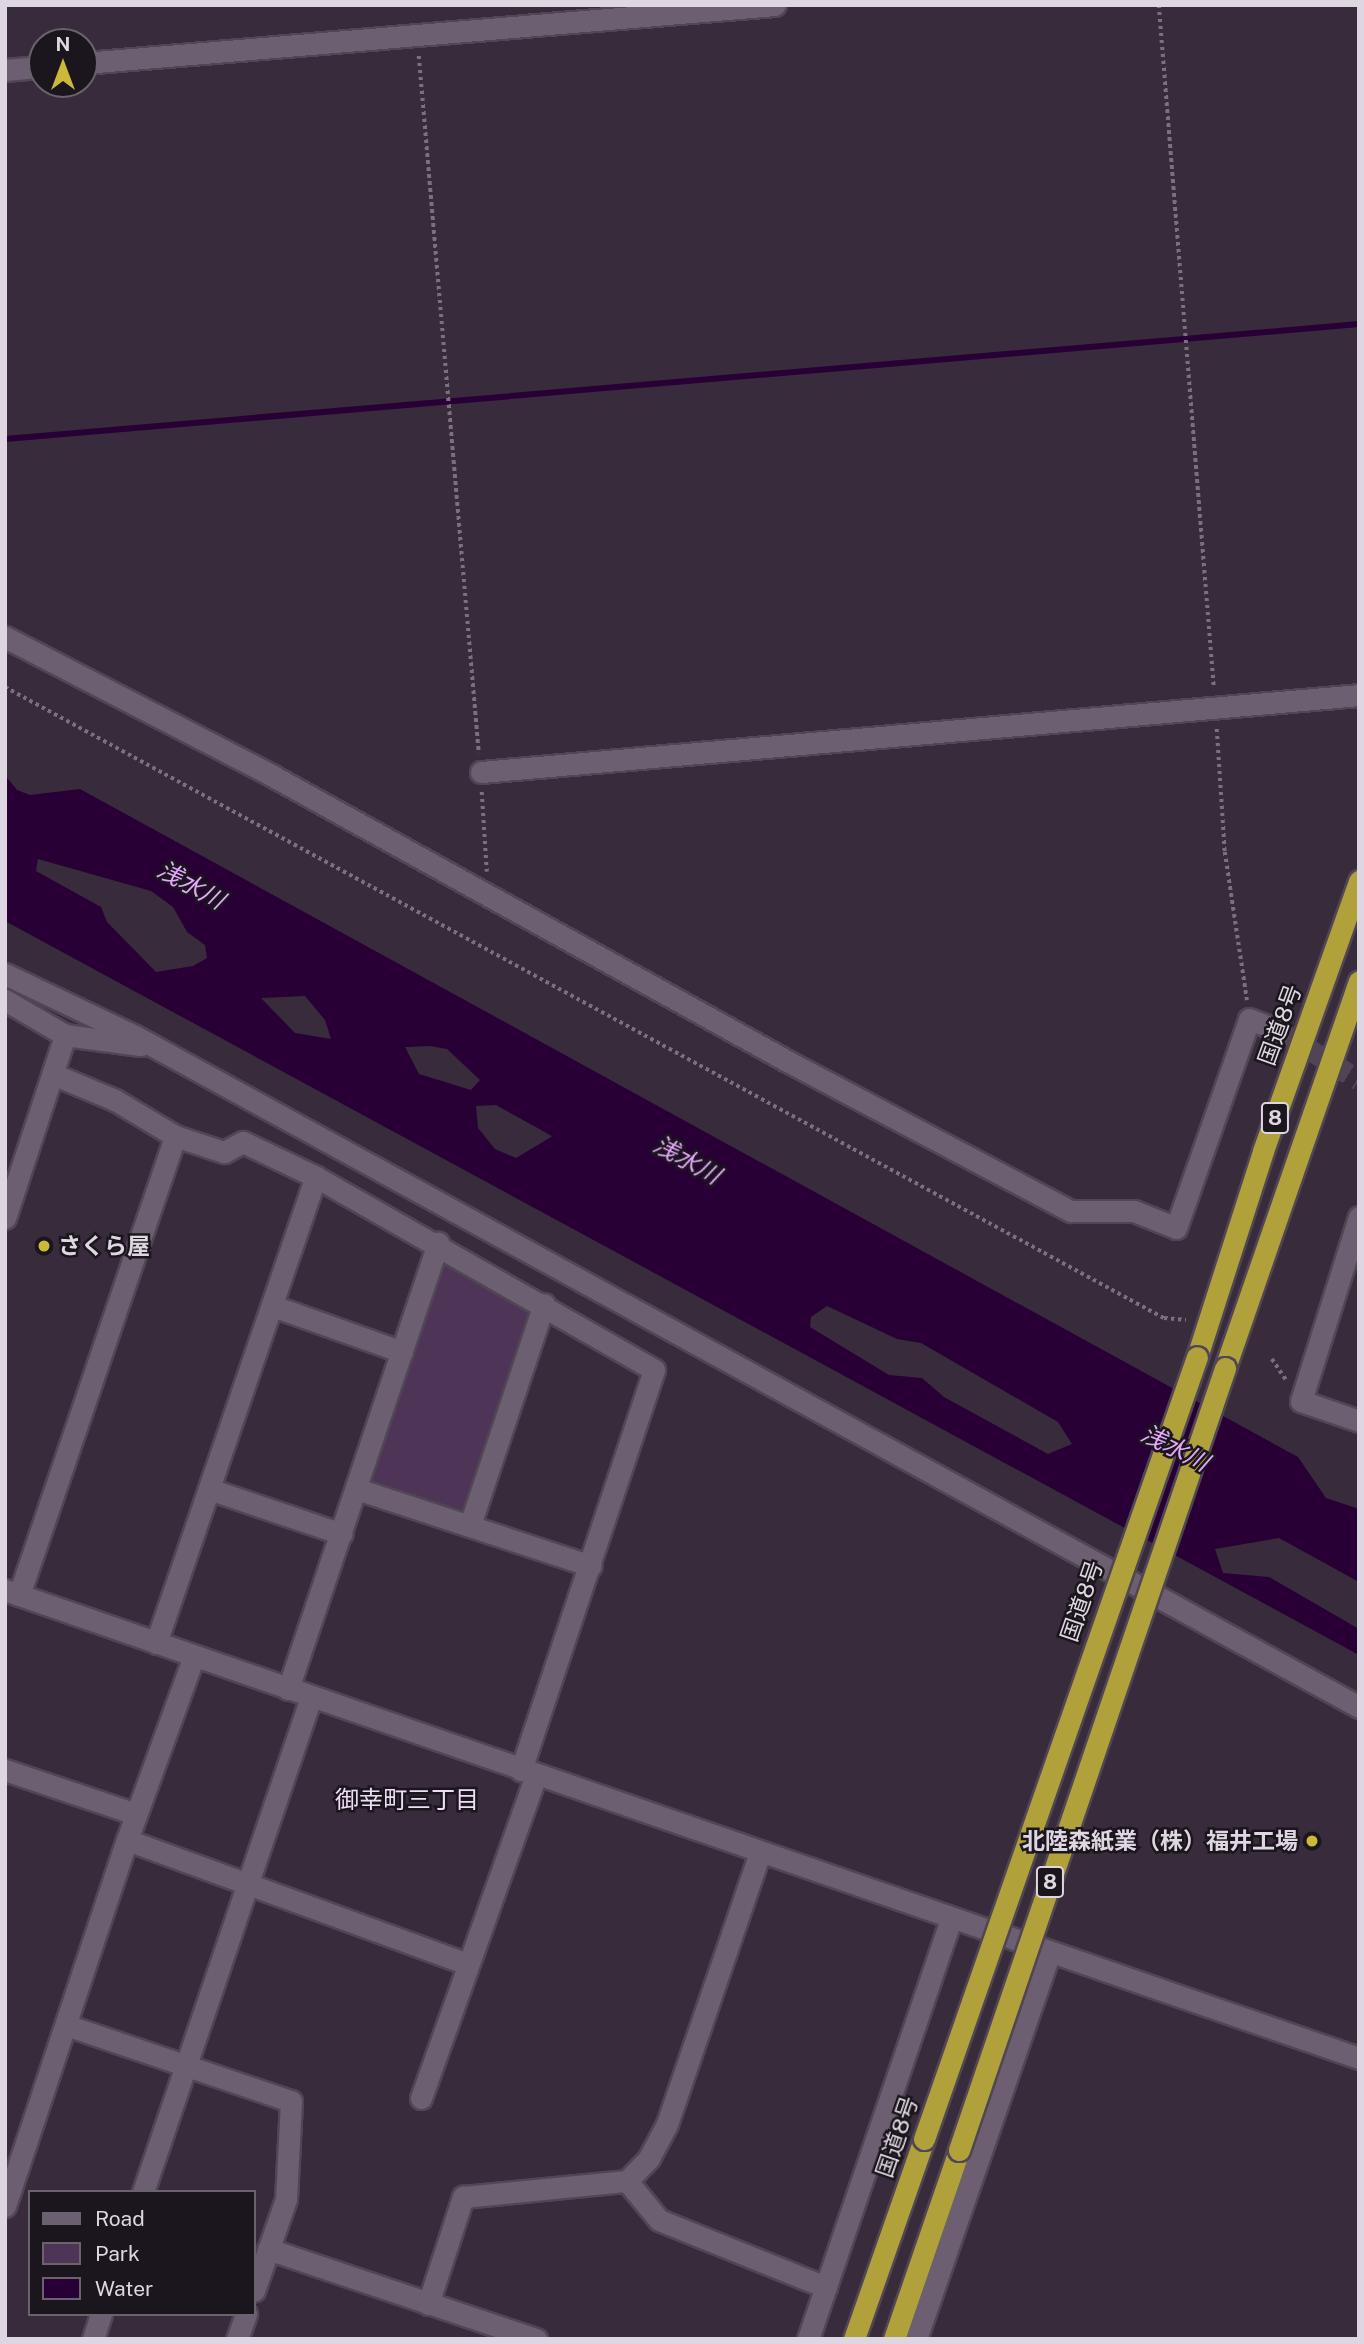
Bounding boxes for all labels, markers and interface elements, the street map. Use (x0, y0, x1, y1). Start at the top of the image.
north arrow (28, 28, 98, 98)
text: N (56, 33, 70, 55)
water label: 浅水川 (153, 855, 229, 915)
street label: 国道8号 (1253, 981, 1307, 1069)
road number: 8 (1259, 1100, 1291, 1136)
water label: 浅水川 (649, 1130, 725, 1190)
place label: さくら屋 (58, 1232, 150, 1260)
marker: さくら屋 (36, 1238, 52, 1254)
water label: 浅水川 (1136, 1419, 1214, 1477)
street label: 国道8号 (1055, 1557, 1109, 1645)
district label: 御幸町三丁目 (335, 1786, 479, 1814)
place label: 北陸森紙業（株）福井工場 (1022, 1827, 1298, 1855)
marker: 北陸森紙業（株）福井工場 (1304, 1833, 1320, 1849)
road number: 8 (1034, 1864, 1066, 1899)
street label: 国道8号 (870, 2093, 924, 2181)
legend (28, 2190, 256, 2316)
text: Road (95, 2206, 145, 2231)
text: Park (95, 2241, 140, 2266)
text: Water (95, 2276, 153, 2301)

